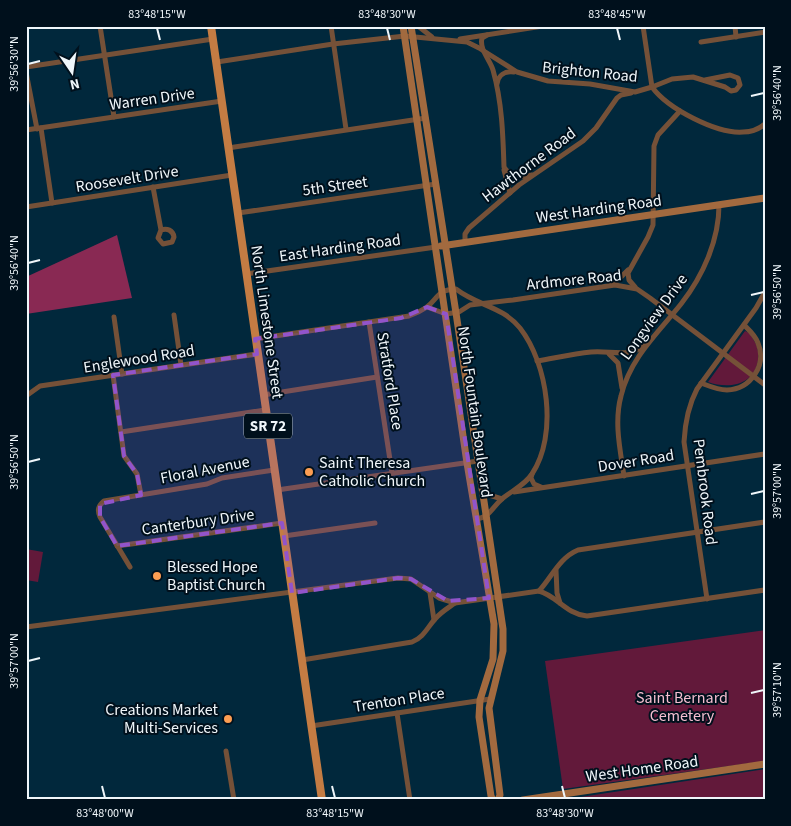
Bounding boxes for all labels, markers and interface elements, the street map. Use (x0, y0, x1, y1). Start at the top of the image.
text: 83°48'15"W (128, 6, 186, 23)
text: 83°48'30"W (358, 6, 416, 23)
text: 83°48'45"W (588, 6, 646, 23)
text: 39°56'30"N (6, 36, 23, 92)
north arrow (48, 48, 98, 98)
street label: Brighton Road (541, 56, 639, 88)
text: 39°56'40"N (769, 65, 786, 121)
text: N (68, 73, 81, 94)
street label: Warren Drive (108, 82, 196, 116)
street label: Hawthorne Road (477, 122, 581, 208)
street label: Roosevelt Drive (74, 160, 180, 198)
street label: 5th Street (301, 170, 369, 201)
street label: West Harding Road (535, 189, 663, 229)
street label: East Harding Road (278, 229, 402, 267)
text: 39°56'40"N (6, 235, 23, 291)
street label: North Limestone Street (245, 244, 289, 401)
street label: Ardmore Road (525, 264, 623, 296)
text: 39°56'50"N (769, 264, 786, 320)
street label: Longview Drive (615, 269, 693, 365)
street label: North Fountain Boulevard (452, 325, 498, 499)
street label: Stratford Place (371, 331, 409, 431)
street label: Englewood Road (82, 339, 196, 379)
road number: SR 72 (244, 414, 292, 438)
text: 39°56'50"N (6, 434, 23, 490)
street label: Pembrook Road (688, 438, 722, 546)
street label: Dover Road (596, 444, 676, 478)
street label: Floral Avenue (158, 451, 252, 489)
place label: Saint Theresa Catholic Church (319, 452, 425, 492)
text: 39°57'00"N (769, 463, 786, 519)
marker: Saint Theresa Catholic Church (303, 466, 315, 478)
street label: Canterbury Drive (140, 503, 256, 541)
place label: Blessed Hope Baptist Church (167, 556, 265, 596)
marker: Blessed Hope Baptist Church (151, 570, 163, 582)
text: 39°57'00"N (6, 633, 23, 689)
text: 39°57'10"N (769, 662, 786, 718)
street label: Trenton Place (352, 682, 446, 718)
park label: Saint Bernard Cemetery (636, 687, 728, 727)
place label: Creations Market Multi-Services (105, 699, 219, 739)
marker: Creations Market Multi-Services (222, 713, 234, 725)
street label: West Home Road (584, 750, 700, 788)
text: 83°48'00"W (76, 805, 134, 822)
text: 83°48'15"W (306, 805, 364, 822)
text: 83°48'30"W (536, 805, 594, 822)

